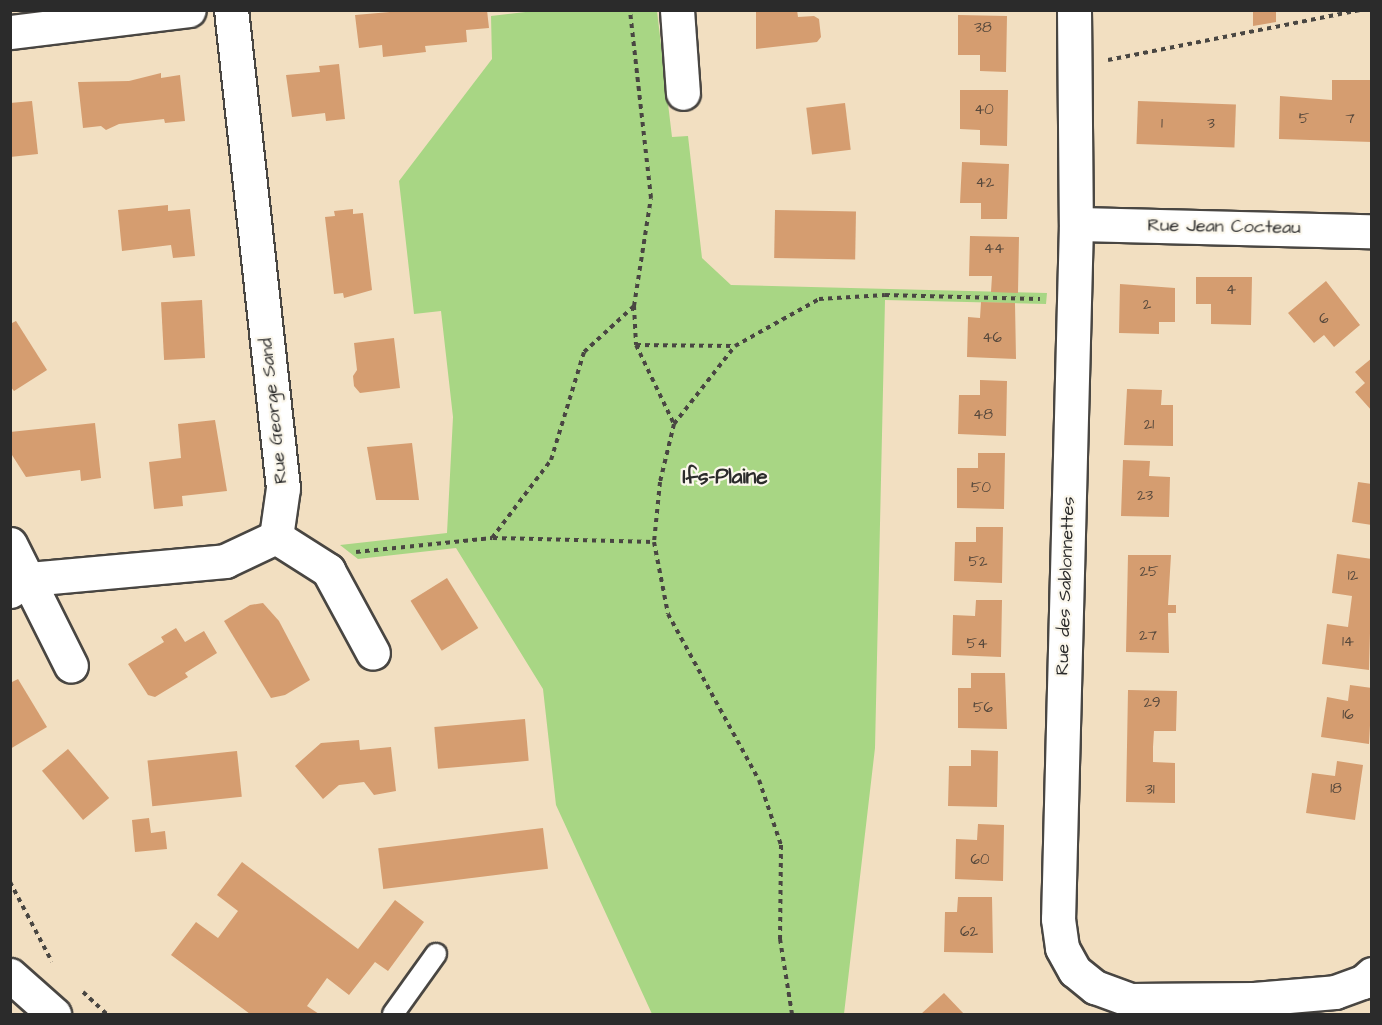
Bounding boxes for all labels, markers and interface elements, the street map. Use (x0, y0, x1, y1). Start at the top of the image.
house number: 38 (974, 19, 992, 37)
house number: 40 (974, 101, 994, 119)
house number: 5 (1299, 110, 1309, 128)
house number: 7 (1345, 110, 1355, 128)
house number: 1 (1161, 115, 1163, 133)
house number: 3 (1207, 115, 1215, 133)
house number: 42 (976, 174, 994, 192)
street label: Rue Jean Cocteau (1147, 215, 1301, 239)
house number: 44 (984, 240, 1004, 258)
house number: 4 (1226, 281, 1236, 299)
house number: 2 (1143, 296, 1151, 314)
house number: 6 (1319, 310, 1329, 328)
house number: 46 (982, 329, 1002, 347)
street label: Rue George Sand (256, 337, 292, 485)
house number: 48 (973, 406, 993, 424)
house number: 21 (1144, 416, 1154, 434)
district label: Ifs-Plaine (682, 464, 768, 490)
house number: 50 (971, 479, 991, 497)
house number: 23 (1137, 487, 1153, 505)
street label: Rue des Sablonnettes (1052, 496, 1080, 676)
house number: 52 (968, 553, 988, 571)
house number: 25 (1139, 563, 1159, 581)
house number: 12 (1348, 567, 1358, 585)
house number: 27 (1139, 627, 1157, 645)
house number: 14 (1342, 633, 1354, 651)
house number: 54 (967, 635, 987, 653)
house number: 29 (1143, 694, 1161, 712)
house number: 56 (973, 699, 993, 717)
house number: 16 (1342, 706, 1354, 724)
house number: 18 (1330, 780, 1342, 798)
house number: 31 (1145, 781, 1155, 799)
house number: 60 (971, 851, 989, 869)
house number: 62 (960, 923, 978, 941)

